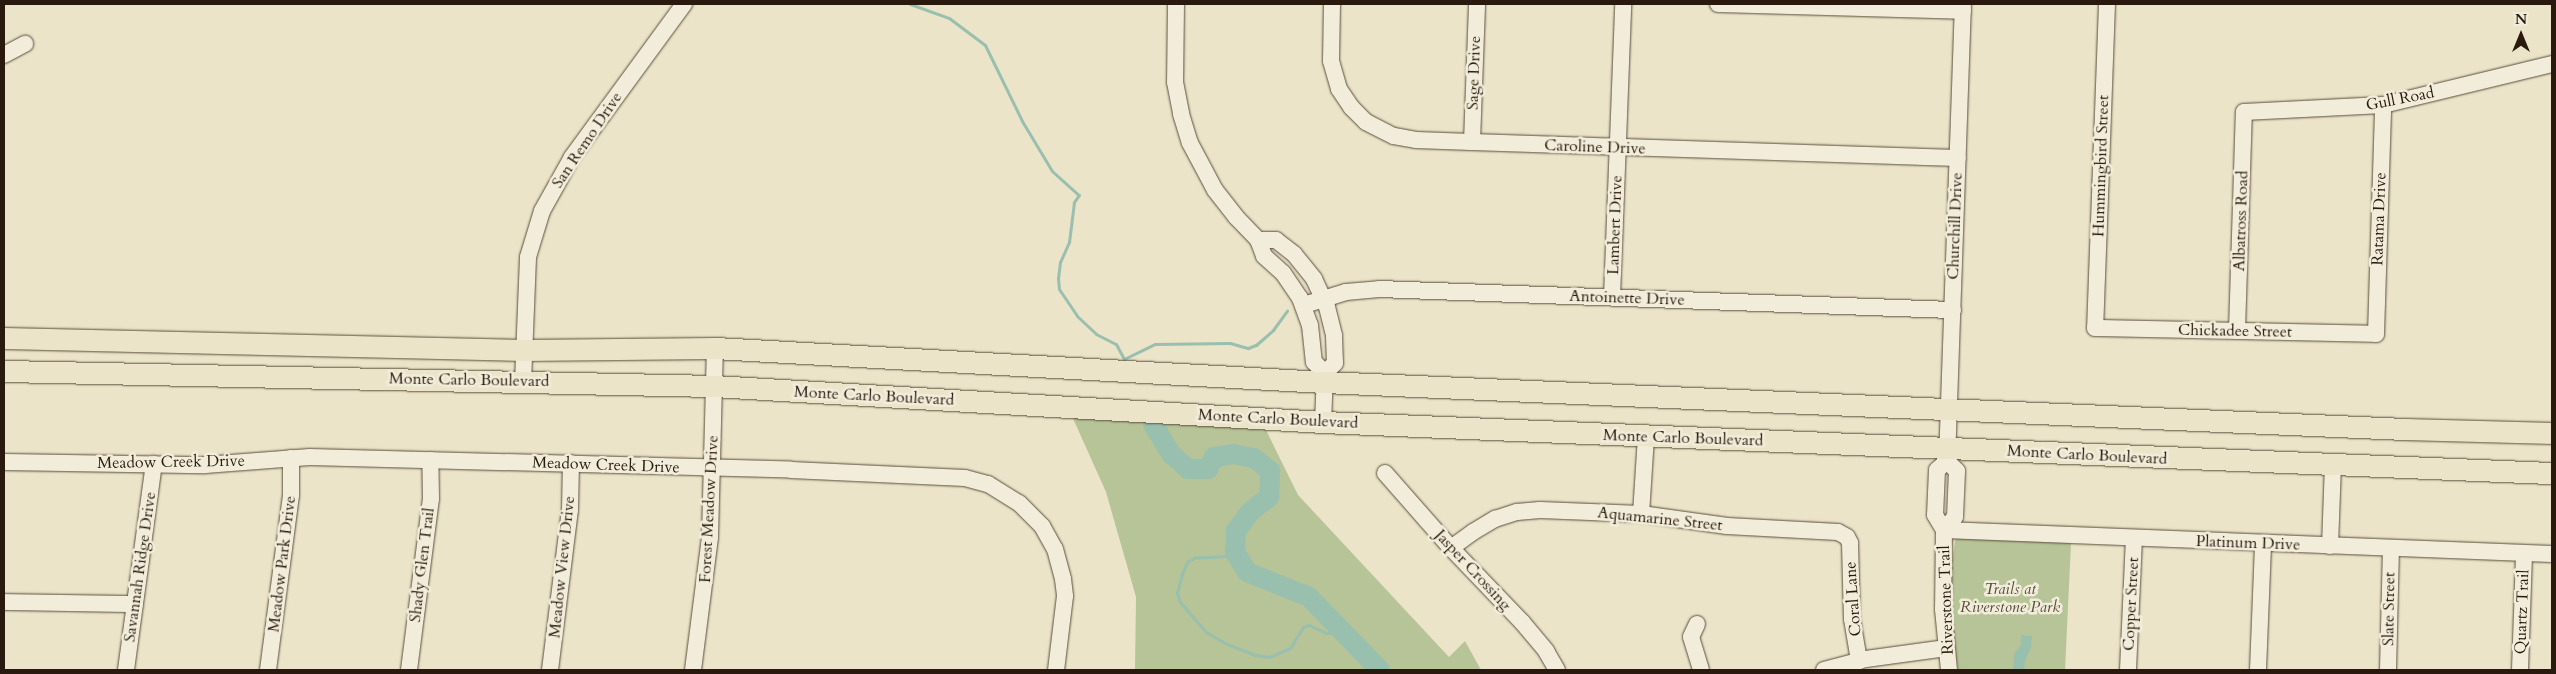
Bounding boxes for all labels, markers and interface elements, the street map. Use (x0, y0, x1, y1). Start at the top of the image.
north arrow (2496, 10, 2546, 60)
text: N (2515, 10, 2527, 29)
street label: Sage Drive (1463, 36, 1485, 110)
street label: Gull Road (2364, 83, 2436, 115)
street label: San Remo Drive (548, 88, 626, 192)
street label: Hummingbird Street (2089, 95, 2113, 237)
street label: Caroline Drive (1544, 136, 1646, 158)
street label: Albatross Road (2230, 170, 2252, 272)
street label: Churchill Drive (1944, 172, 1966, 280)
street label: Ratama Drive (2368, 172, 2390, 266)
street label: Lambert Drive (1604, 175, 1626, 275)
street label: Antoinette Drive (1569, 286, 1685, 310)
street label: Chickadee Street (2178, 320, 2292, 342)
street label: Monte Carlo Boulevard (389, 369, 549, 391)
street label: Monte Carlo Boulevard (793, 382, 955, 410)
street label: Monte Carlo Boulevard (1197, 405, 1359, 433)
street label: Monte Carlo Boulevard (1602, 426, 1764, 450)
street label: Forest Meadow Drive (696, 435, 722, 583)
street label: Monte Carlo Boulevard (2006, 441, 2168, 469)
street label: Meadow Creek Drive (97, 451, 245, 473)
street label: Meadow Creek Drive (532, 453, 680, 477)
street label: Savannah Ridge Drive (120, 491, 160, 643)
street label: Meadow Park Drive (264, 495, 300, 633)
street label: Meadow View Drive (545, 495, 579, 639)
street label: Aquamarine Street (1597, 503, 1723, 535)
street label: Shady Glen Trail (405, 507, 439, 623)
street label: Jasper Crossing (1431, 526, 1515, 614)
street label: Platinum Drive (2195, 532, 2301, 554)
street label: Riverstone Trail (1934, 545, 1958, 655)
street label: Copper Street (2119, 557, 2143, 651)
street label: Coral Lane (1841, 561, 1865, 637)
street label: Quartz Trail (2511, 569, 2533, 655)
street label: Slate Street (2379, 572, 2399, 646)
park label: Trails at Riverstone Park (1960, 579, 2060, 617)

